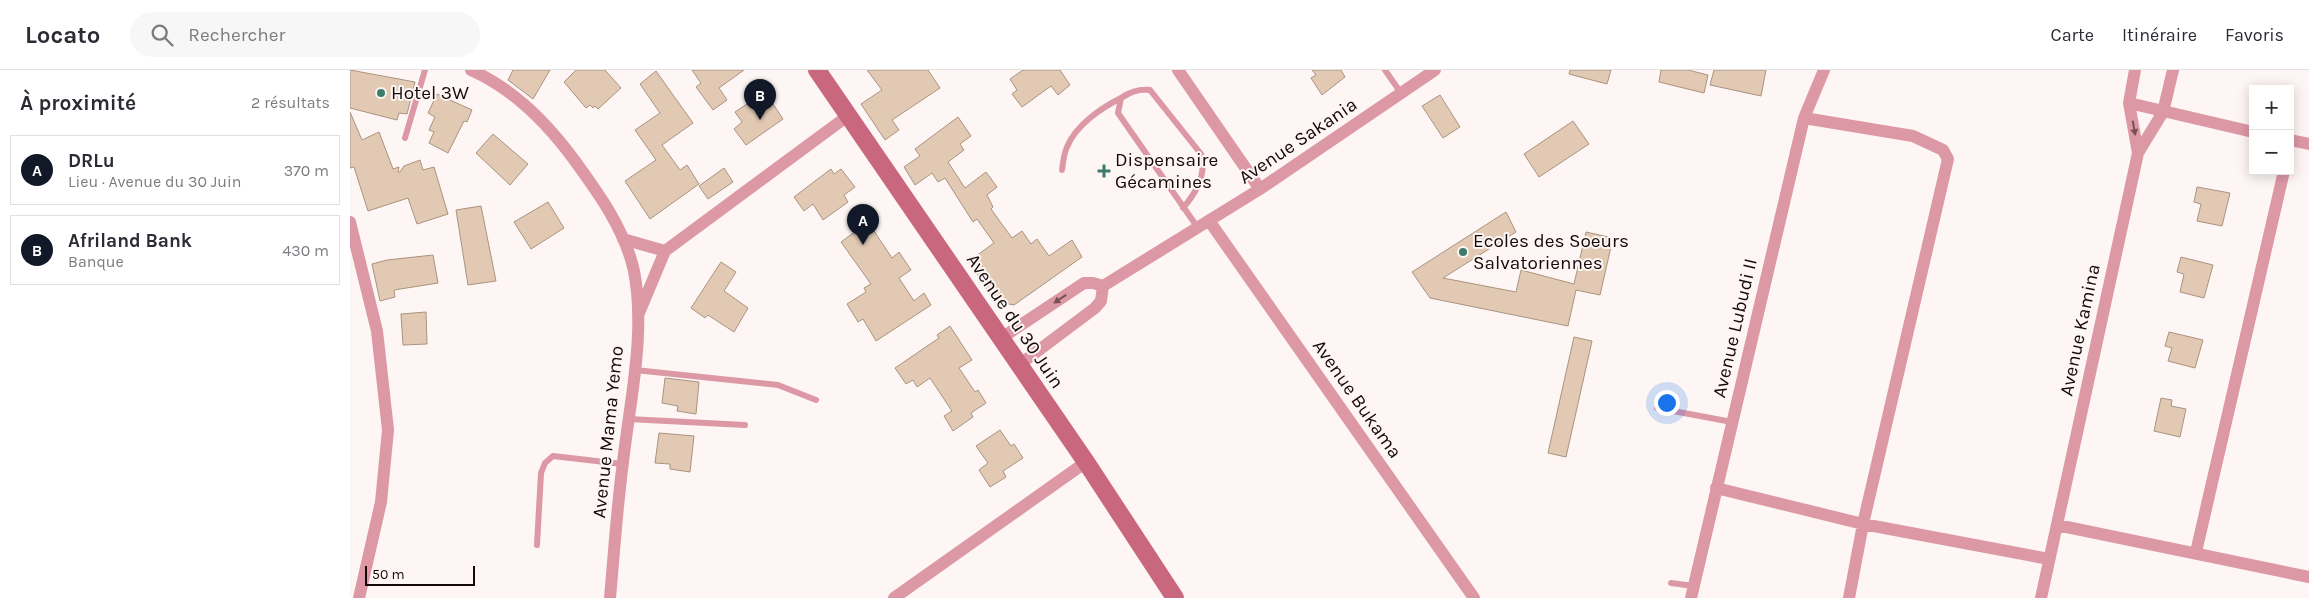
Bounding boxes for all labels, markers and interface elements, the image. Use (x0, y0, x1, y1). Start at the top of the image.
search box (130, 12, 480, 57)
text: Locato (25, 21, 100, 49)
icon: search (148, 21, 176, 49)
text: Rechercher (188, 24, 285, 46)
text: Carte (2051, 24, 2094, 46)
text: Itinéraire (2122, 24, 2197, 46)
text: Favoris (2225, 24, 2284, 46)
pin: B (744, 79, 776, 120)
place label: Hotel 3W (391, 82, 469, 104)
map controls (2249, 85, 2294, 175)
button: + (2249, 85, 2294, 130)
marker: Hotel 3W (375, 87, 387, 99)
text: À proximité (20, 91, 136, 115)
text: 2 résultats (251, 93, 330, 112)
street label: Avenue Sakania (1235, 93, 1361, 189)
one-way arrow (2130, 120, 2138, 136)
button: − (2249, 130, 2294, 175)
place label: Dispensaire Gécamines (1115, 149, 1218, 193)
text: DRLu (68, 150, 115, 172)
text: A (32, 161, 42, 180)
text: 370 m (284, 161, 329, 180)
marker: Dispensaire Gécamines (1097, 164, 1111, 178)
text: Lieu · Avenue du 30 Juin (68, 172, 241, 191)
pin: A (847, 204, 879, 245)
text: Afriland Bank (68, 230, 192, 252)
place label: Ecoles des Soeurs Salvatoriennes (1473, 230, 1629, 274)
text: B (32, 241, 42, 260)
text: 430 m (282, 241, 329, 260)
marker: Ecoles des Soeurs Salvatoriennes (1457, 246, 1469, 258)
street label: Avenue du 30 Juin (962, 250, 1068, 392)
text: Banque (68, 252, 124, 271)
street label: Avenue Lubudi II (1708, 256, 1762, 400)
street label: Avenue Kamina (2055, 262, 2105, 398)
one-way arrow (1053, 294, 1066, 304)
street label: Avenue Bukama (1308, 335, 1406, 463)
street label: Avenue Mama Yemo (588, 345, 628, 519)
your location (1654, 390, 1680, 416)
scale bar (365, 563, 475, 586)
text: 50 m (372, 566, 405, 583)

